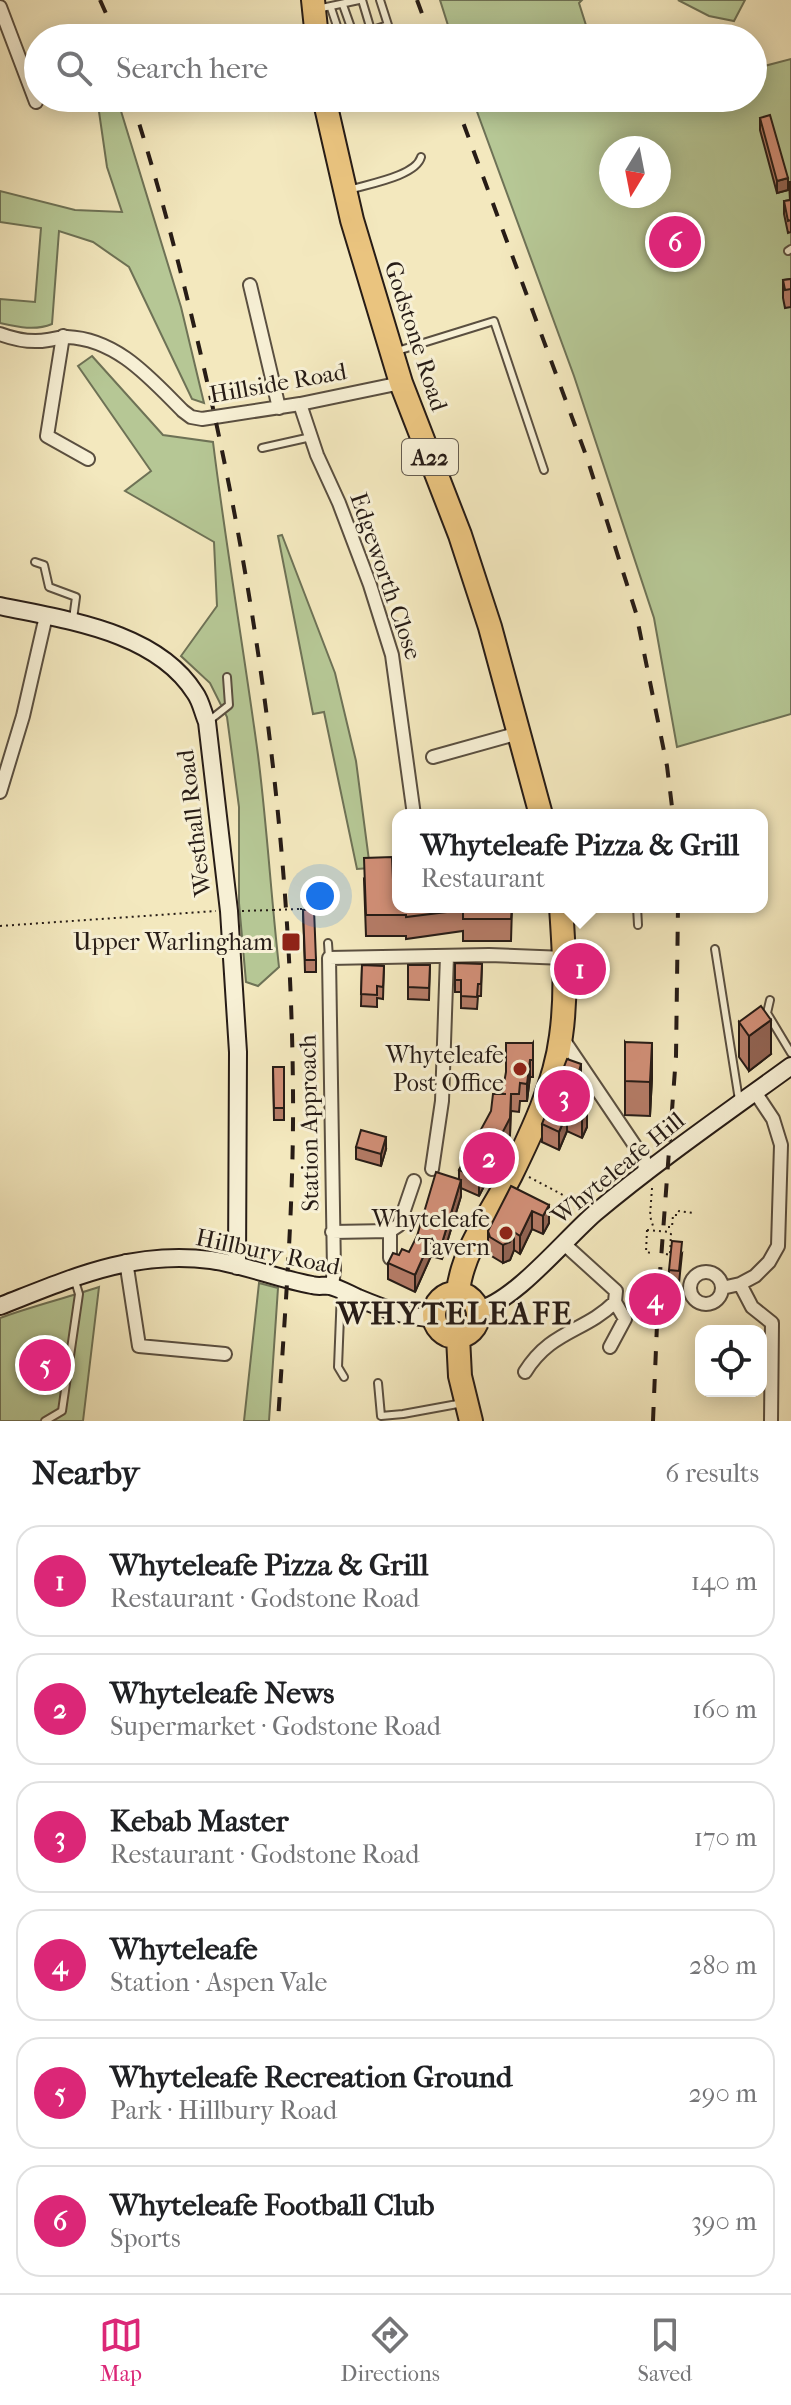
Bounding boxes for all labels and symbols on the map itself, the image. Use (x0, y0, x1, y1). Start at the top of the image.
north arrow (599, 136, 671, 208)
pin: 6 (649, 212, 701, 272)
street label: Godstone Road (379, 258, 454, 415)
street label: Hillside Road (207, 357, 350, 409)
road number: A22 (402, 439, 458, 475)
street label: Edgeworth Close (344, 489, 428, 663)
street label: Westhall Road (171, 747, 217, 899)
your location (300, 876, 340, 916)
place label: Upper Warlingham (73, 928, 273, 956)
marker: Upper Warlingham (280, 931, 302, 953)
pin: 1 (554, 939, 606, 999)
street label: Station Approach (293, 1034, 325, 1212)
place label: Whyteleafe Post Office (385, 1041, 504, 1097)
marker: Whyteleafe Post Office (511, 1060, 529, 1078)
pin: 3 (538, 1066, 590, 1126)
street label: Whyteleafe Hill (545, 1106, 690, 1231)
pin: 2 (463, 1128, 515, 1188)
place label: Whyteleafe Tavern (371, 1205, 490, 1261)
street label: Hillbury Road (193, 1223, 344, 1281)
marker: Whyteleafe Tavern (497, 1224, 515, 1242)
pin: 4 (629, 1269, 681, 1329)
district label: WHYTELEAFE (335, 1295, 573, 1332)
pin: 5 (19, 1335, 71, 1395)

